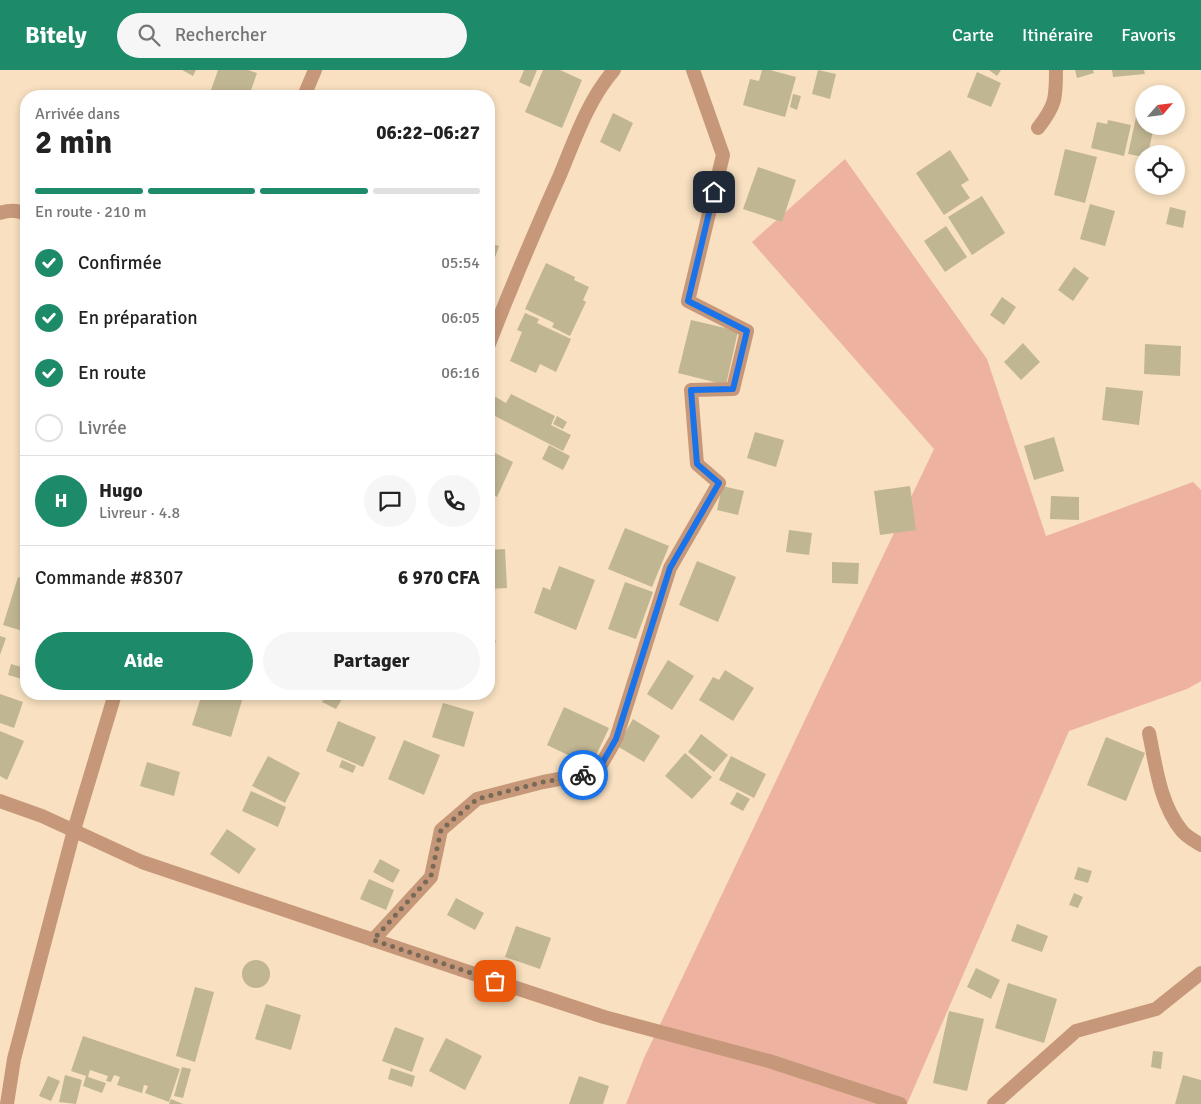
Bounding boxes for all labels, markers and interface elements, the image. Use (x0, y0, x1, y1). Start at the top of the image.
search box (117, 13, 467, 58)
text: Bitely (25, 20, 87, 50)
icon: search (135, 21, 163, 49)
text: Rechercher (175, 23, 267, 47)
text: Carte (952, 24, 994, 46)
text: Itinéraire (1022, 24, 1093, 46)
text: Favoris (1121, 24, 1176, 46)
north arrow (1135, 85, 1185, 135)
map controls (1135, 85, 1185, 195)
text: Arrivée dans (35, 104, 120, 124)
text: 06:22–06:27 (376, 121, 480, 145)
text: 2 min (35, 123, 112, 162)
button: locate (1135, 145, 1185, 195)
pin (693, 171, 735, 213)
icon: home (700, 178, 728, 206)
text: En route · 210 m (35, 202, 147, 222)
icon: check (35, 249, 63, 277)
text: Confirmée (78, 251, 162, 275)
text: 05:54 (441, 253, 480, 273)
icon: check (35, 304, 63, 332)
text: En préparation (78, 306, 198, 330)
text: 06:05 (441, 308, 480, 328)
icon: check (35, 359, 63, 387)
text: En route (78, 361, 146, 385)
text: 06:16 (441, 363, 480, 383)
text: Livrée (78, 416, 127, 440)
button: chat (364, 475, 416, 527)
button: phone (428, 475, 480, 527)
text: Hugo (99, 479, 143, 503)
text: H (54, 489, 68, 513)
text: Livreur · 4.8 (99, 503, 180, 523)
text: Commande #8307 (35, 566, 184, 590)
text: 6 970 CFA (398, 566, 480, 590)
button: Aide (35, 632, 253, 690)
button: Partager (263, 632, 480, 690)
courier (558, 750, 608, 800)
icon: bike (569, 761, 597, 789)
pin (474, 960, 516, 1002)
icon: bag (481, 967, 509, 995)

